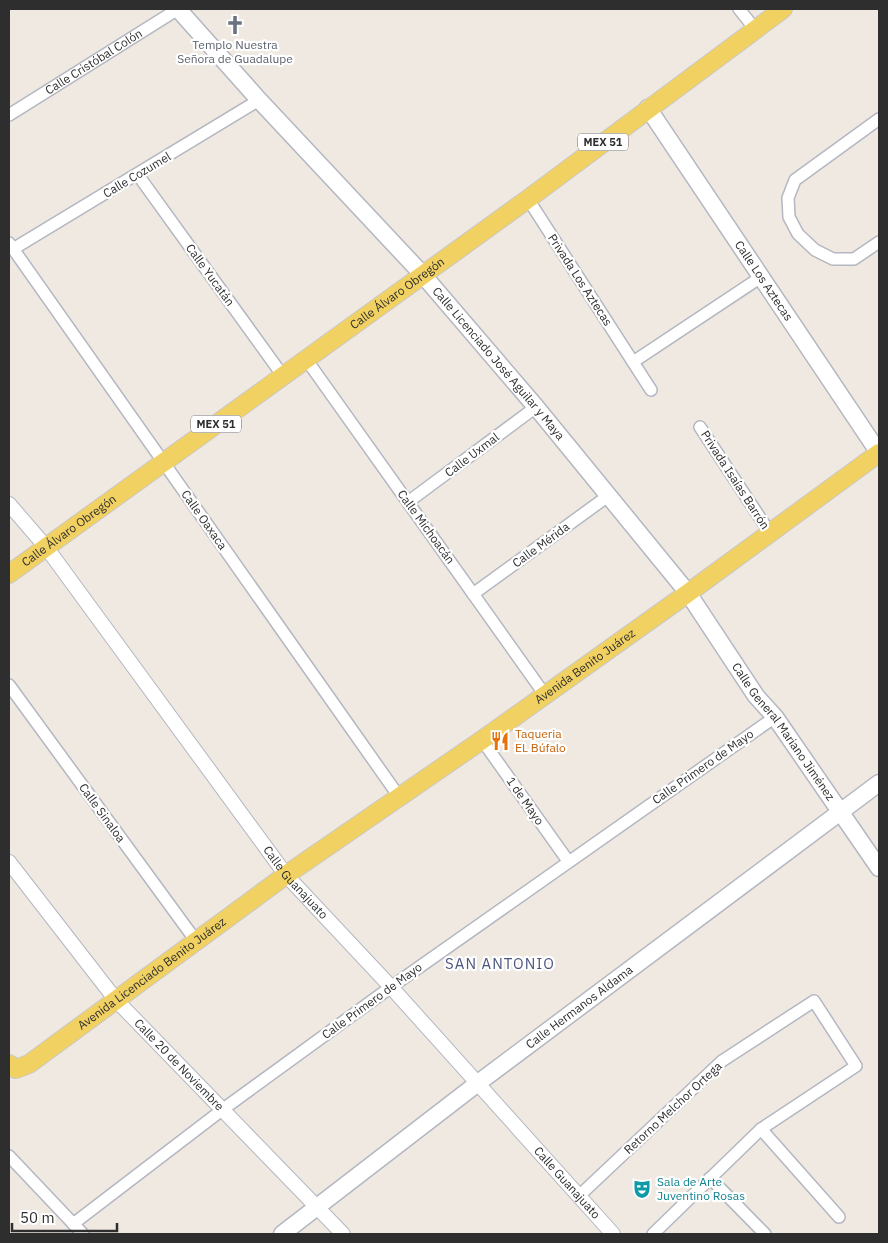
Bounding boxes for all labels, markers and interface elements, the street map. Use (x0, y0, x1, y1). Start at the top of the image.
church icon: Templo Nuestra Señora de Guadalupe (224, 14, 246, 36)
street label: Calle Cristóbal Colón (42, 25, 145, 98)
place label: Templo Nuestra Señora de Guadalupe (177, 37, 293, 66)
road number: MEX 51 (578, 134, 628, 150)
street label: Calle Cozumel (100, 148, 173, 201)
street label: Privada Los Aztecas (545, 231, 616, 329)
street label: Calle Los Aztecas (732, 237, 796, 324)
street label: Calle Yucatán (183, 241, 238, 309)
street label: Calle Álvaro Obregón (347, 254, 447, 332)
street label: Calle Licenciado José Aguilar y Maya (429, 284, 568, 443)
road number: MEX 51 (191, 416, 241, 432)
street label: Privada Isaías Barrón (698, 428, 773, 532)
street label: Calle Uxmal (442, 429, 502, 480)
street label: Calle Oaxaca (178, 487, 231, 553)
street label: Calle Michoacán (395, 487, 458, 567)
street label: Calle Álvaro Obregón (18, 491, 119, 569)
street label: Calle Mérida (509, 519, 573, 570)
street label: Avenida Benito Juárez (532, 625, 638, 707)
street label: Calle General Mariano Jiménez (729, 660, 839, 804)
place label: Taqueria EL Búfalo (515, 726, 566, 755)
street label: Calle Primero de Mayo (649, 726, 757, 807)
restaurant icon: Taqueria EL Búfalo (489, 730, 511, 752)
street label: 1 de Mayo (503, 774, 548, 828)
street label: Calle Sinaloa (76, 780, 129, 846)
street label: Calle Guanajuato (260, 843, 332, 922)
street label: Avenida Licenciado Benito Juárez (74, 914, 229, 1033)
district label: SAN ANTONIO (445, 954, 555, 973)
street label: Calle Primero de Mayo (319, 959, 425, 1042)
street label: Calle Hermanos Aldama (523, 962, 636, 1052)
street label: Calle 20 de Noviembre (131, 1015, 228, 1114)
street label: Retorno Melchor Ortega (621, 1058, 725, 1157)
street label: Calle Guanajuato (531, 1143, 604, 1222)
place label: Sala de Arte Juventino Rosas (657, 1174, 745, 1203)
theatre icon: Sala de Arte Juventino Rosas (631, 1178, 653, 1200)
scale bar (12, 1200, 118, 1232)
text: 50 m (20, 1208, 55, 1227)

